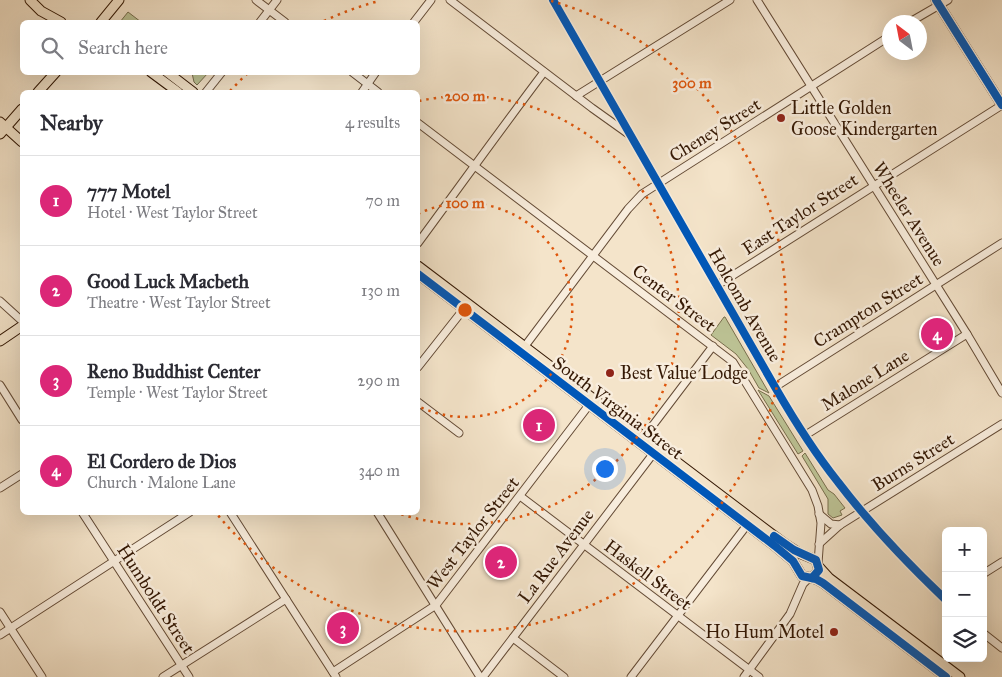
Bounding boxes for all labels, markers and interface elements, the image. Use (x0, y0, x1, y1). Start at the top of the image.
north arrow (882, 15, 927, 60)
search box (20, 20, 420, 75)
icon: search (38, 34, 66, 62)
text: Search here (78, 36, 168, 59)
text: 300 m (672, 74, 712, 93)
text: 200 m (445, 87, 486, 105)
street label: Cheney Street (665, 93, 765, 167)
place label: Little Golden Goose Kindergarten (791, 97, 938, 141)
text: Nearby (40, 110, 103, 136)
marker: Little Golden Goose Kindergarten (775, 112, 787, 124)
text: 4 results (345, 113, 400, 132)
street label: Wheeler Avenue (868, 158, 950, 270)
street label: East Taylor Street (738, 168, 863, 260)
text: 777 Motel (87, 180, 170, 203)
text: 1 (53, 191, 59, 210)
text: 70 m (365, 191, 400, 210)
text: 100 m (445, 194, 485, 212)
text: Hotel · West Taylor Street (87, 203, 258, 222)
street label: Holcomb Avenue (704, 244, 786, 366)
street label: Center Street (628, 260, 721, 337)
street label: Crampton Street (809, 267, 927, 352)
text: Good Luck Macbeth (87, 270, 249, 293)
text: 2 (52, 281, 60, 300)
text: 130 m (361, 281, 400, 300)
text: Theatre · West Taylor Street (87, 293, 271, 312)
centre of rings (456, 301, 474, 319)
pin: 4 (921, 315, 953, 353)
street label: Malone Lane (817, 344, 913, 416)
street label: South Virginia Street (548, 352, 688, 465)
text: Reno Buddhist Center (87, 360, 260, 383)
place label: Best Value Lodge (620, 362, 748, 385)
marker: Best Value Lodge (604, 367, 616, 379)
text: 3 (53, 371, 59, 390)
text: 290 m (357, 371, 400, 390)
text: Temple · West Taylor Street (87, 383, 268, 402)
pin: 1 (523, 406, 555, 444)
street label: Burns Street (868, 428, 959, 496)
text: El Cordero de Dios (87, 450, 236, 473)
your location (592, 456, 618, 482)
text: 4 (52, 461, 60, 480)
text: 340 m (358, 461, 400, 480)
street label: West Taylor Street (422, 472, 524, 594)
text: Church · Malone Lane (87, 473, 236, 492)
street label: La Rue Avenue (513, 505, 599, 607)
map controls (942, 527, 987, 662)
button: + (942, 527, 987, 572)
street label: Haskell Street (600, 535, 697, 615)
street label: Humboldt Street (112, 540, 200, 659)
pin: 2 (485, 543, 517, 581)
button: − (942, 572, 987, 617)
pin: 3 (327, 609, 359, 647)
button: layers (942, 617, 987, 662)
place label: Ho Hum Motel (705, 621, 824, 643)
marker: Ho Hum Motel (828, 626, 840, 638)

